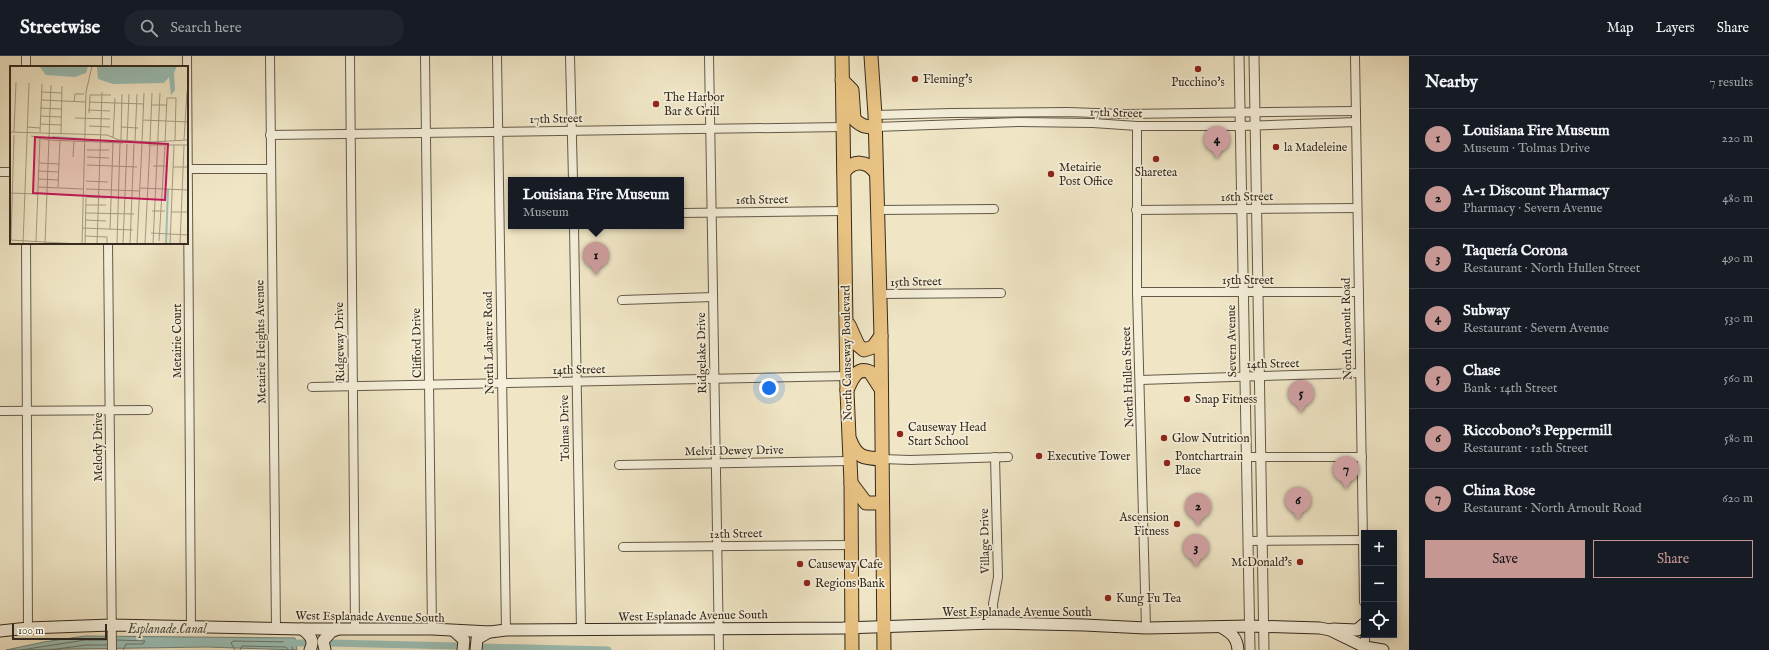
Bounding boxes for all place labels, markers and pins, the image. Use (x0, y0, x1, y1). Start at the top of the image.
marker: Pucchino's (1193, 64, 1203, 74)
place label: Fleming's (923, 72, 972, 87)
marker: Fleming's (910, 74, 920, 84)
place label: Pucchino's (1171, 75, 1225, 90)
place label: The Harbor Bar & Grill (664, 90, 725, 119)
marker: The Harbor Bar & Grill (651, 99, 661, 109)
pin: 4 (1204, 126, 1230, 159)
place label: la Madeleine (1284, 140, 1348, 155)
marker: la Madeleine (1271, 142, 1281, 152)
marker: Sharetea (1151, 154, 1161, 164)
place label: Metairie Post Office (1059, 160, 1114, 189)
place label: Sharetea (1135, 165, 1178, 180)
marker: Metairie Post Office (1046, 169, 1056, 179)
pin: 1 (583, 242, 609, 275)
pin: 5 (1288, 380, 1314, 413)
place label: Snap Fitness (1195, 392, 1257, 408)
marker: Snap Fitness (1182, 394, 1192, 404)
place label: Causeway Head Start School (908, 420, 987, 449)
marker: Causeway Head Start School (895, 429, 905, 439)
place label: Glow Nutrition (1172, 431, 1250, 446)
marker: Glow Nutrition (1159, 433, 1169, 443)
place label: Executive Tower (1047, 449, 1131, 464)
place label: Pontchartrain Place (1175, 449, 1244, 478)
marker: Executive Tower (1034, 451, 1044, 461)
pin: 7 (1333, 456, 1359, 489)
marker: Pontchartrain Place (1162, 458, 1172, 468)
pin: 6 (1285, 487, 1311, 520)
pin: 2 (1185, 493, 1211, 526)
place label: Ascension Fitness (1118, 510, 1170, 539)
marker: Ascension Fitness (1172, 519, 1182, 529)
pin: 3 (1183, 534, 1209, 567)
place label: McDonald's (1231, 555, 1292, 570)
place label: Causeway Cafe (808, 557, 883, 572)
marker: McDonald's (1295, 557, 1305, 567)
marker: Causeway Cafe (795, 559, 805, 569)
place label: Regions Bank (815, 576, 885, 591)
marker: Regions Bank (802, 578, 812, 588)
place label: Kung Fu Tea (1116, 591, 1182, 606)
marker: Kung Fu Tea (1103, 593, 1113, 603)

